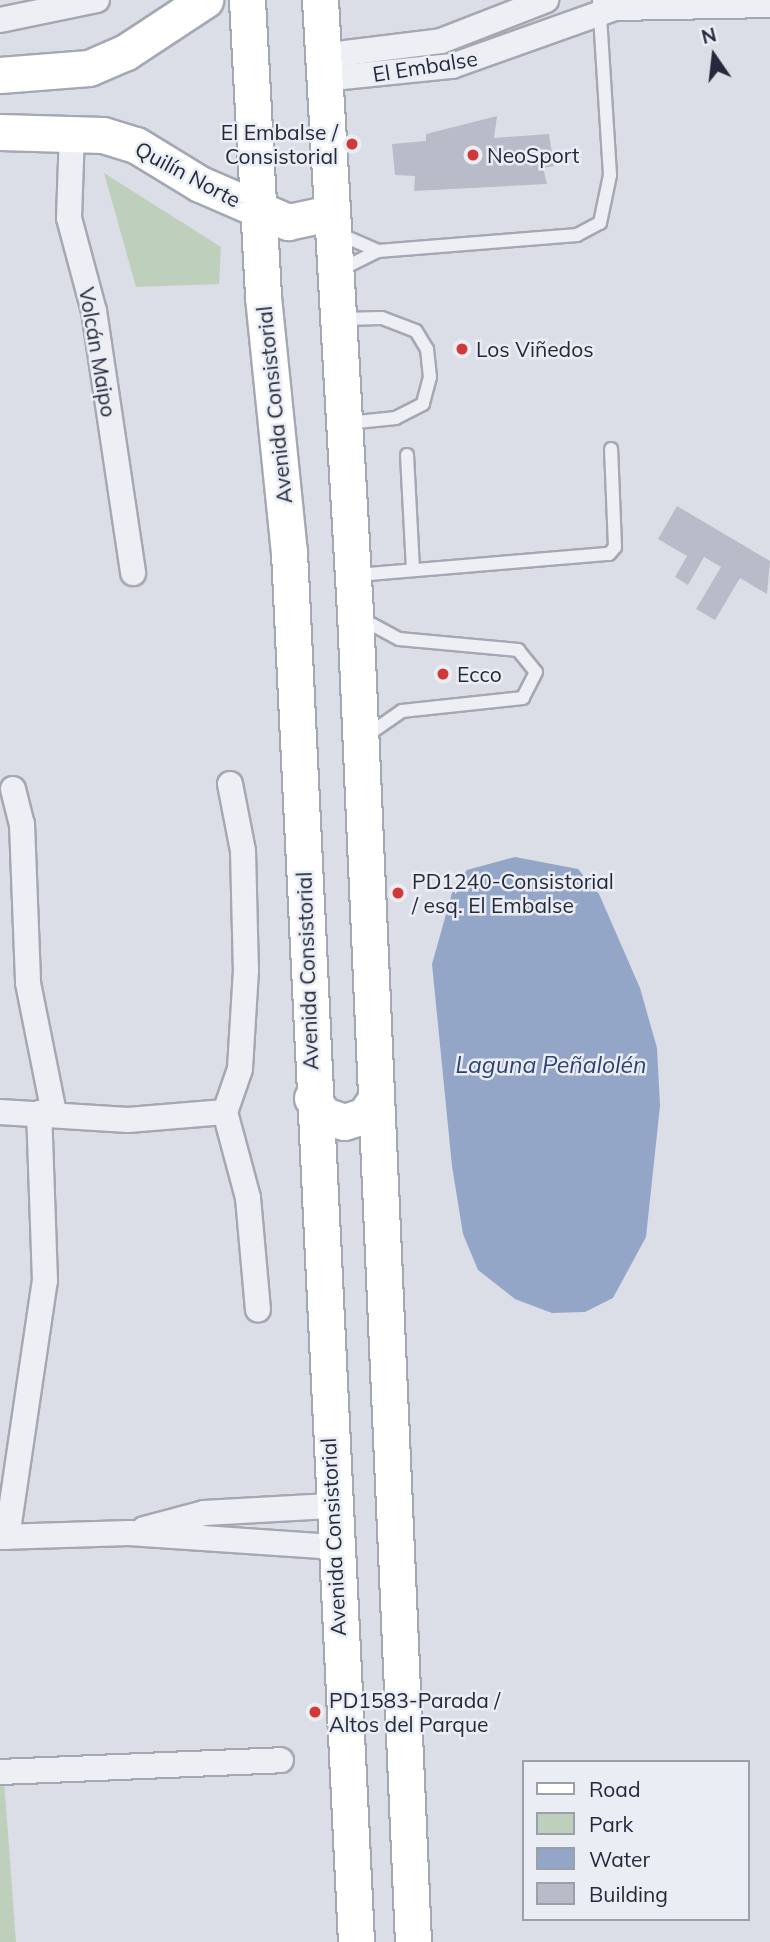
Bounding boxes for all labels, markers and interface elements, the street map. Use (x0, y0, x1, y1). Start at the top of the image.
north arrow (679, 21, 749, 91)
text: N (699, 22, 719, 49)
street label: El Embalse (371, 45, 479, 87)
place label: El Embalse / Consistorial (221, 119, 338, 169)
street label: Quilín Norte (131, 136, 245, 212)
marker: El Embalse / Consistorial (344, 136, 360, 152)
place label: NeoSport (487, 142, 579, 168)
marker: NeoSport (465, 147, 481, 163)
street label: Volcán Maipo (74, 285, 122, 419)
street label: Avenida Consistorial (251, 305, 297, 505)
place label: Los Viñedos (476, 336, 594, 362)
marker: Los Viñedos (454, 341, 470, 357)
place label: Ecco (457, 661, 502, 687)
marker: Ecco (435, 666, 451, 682)
place label: PD1240-Consistorial / esq. El Embalse (412, 868, 614, 918)
street label: Avenida Consistorial (291, 871, 323, 1071)
marker: PD1240-Consistorial / esq. El Embalse (390, 885, 406, 901)
water label: Laguna Peñalolén (455, 1051, 647, 1079)
street label: Avenida Consistorial (315, 1437, 351, 1637)
place label: PD1583-Parada / Altos del Parque (329, 1687, 500, 1737)
marker: PD1583-Parada / Altos del Parque (307, 1704, 323, 1720)
legend (522, 1760, 749, 1921)
text: Road (589, 1776, 640, 1802)
text: Park (589, 1811, 633, 1837)
text: Water (589, 1846, 650, 1872)
text: Building (589, 1881, 668, 1907)

